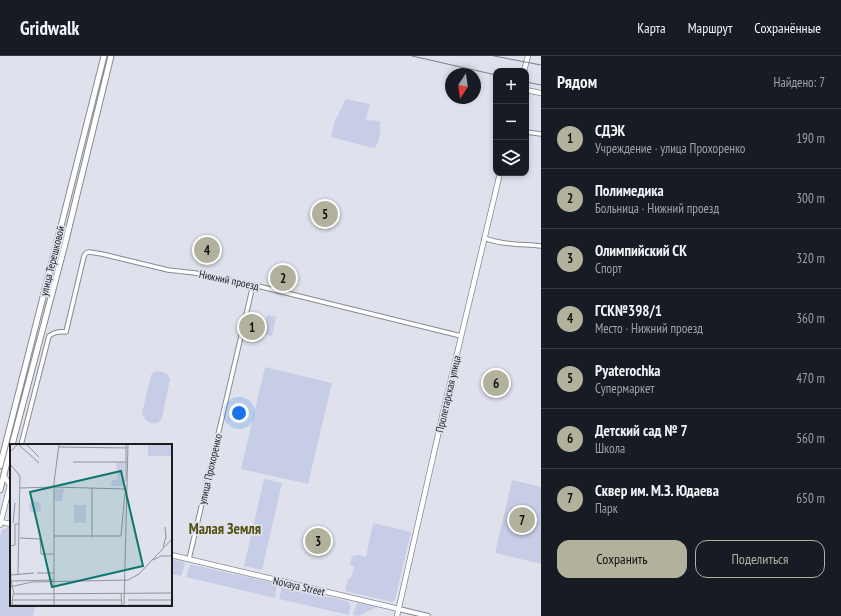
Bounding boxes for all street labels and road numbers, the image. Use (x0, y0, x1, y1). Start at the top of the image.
street label: улица Терешковой (37, 224, 68, 297)
street label: Нижний проезд (198, 267, 260, 293)
street label: Пролетарская улица (432, 354, 464, 434)
street label: улица Прохоренко (195, 432, 225, 506)
street label: Novaya Street (272, 573, 326, 599)

